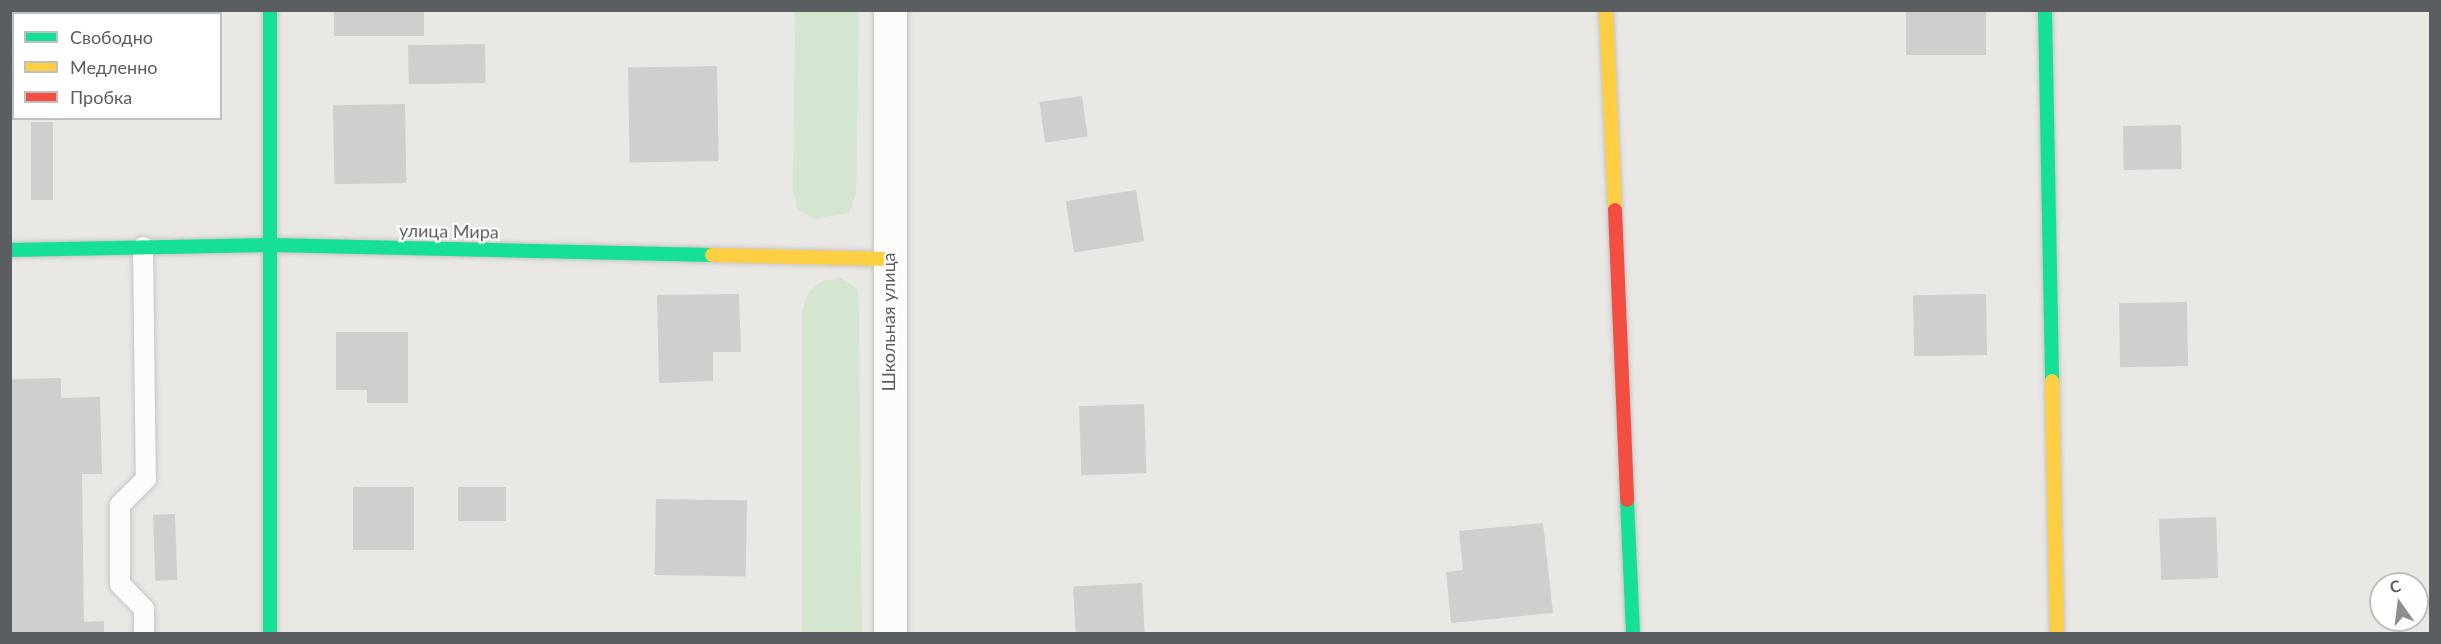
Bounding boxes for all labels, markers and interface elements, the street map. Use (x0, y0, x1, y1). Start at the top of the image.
legend (12, 12, 222, 120)
text: Свободно (70, 26, 153, 48)
text: Медленно (70, 56, 158, 78)
text: Пробка (70, 86, 132, 108)
street label: улица Мира (399, 219, 499, 243)
street label: Школьная улица (877, 252, 899, 392)
north arrow (2369, 572, 2429, 632)
text: С (2388, 575, 2402, 596)

